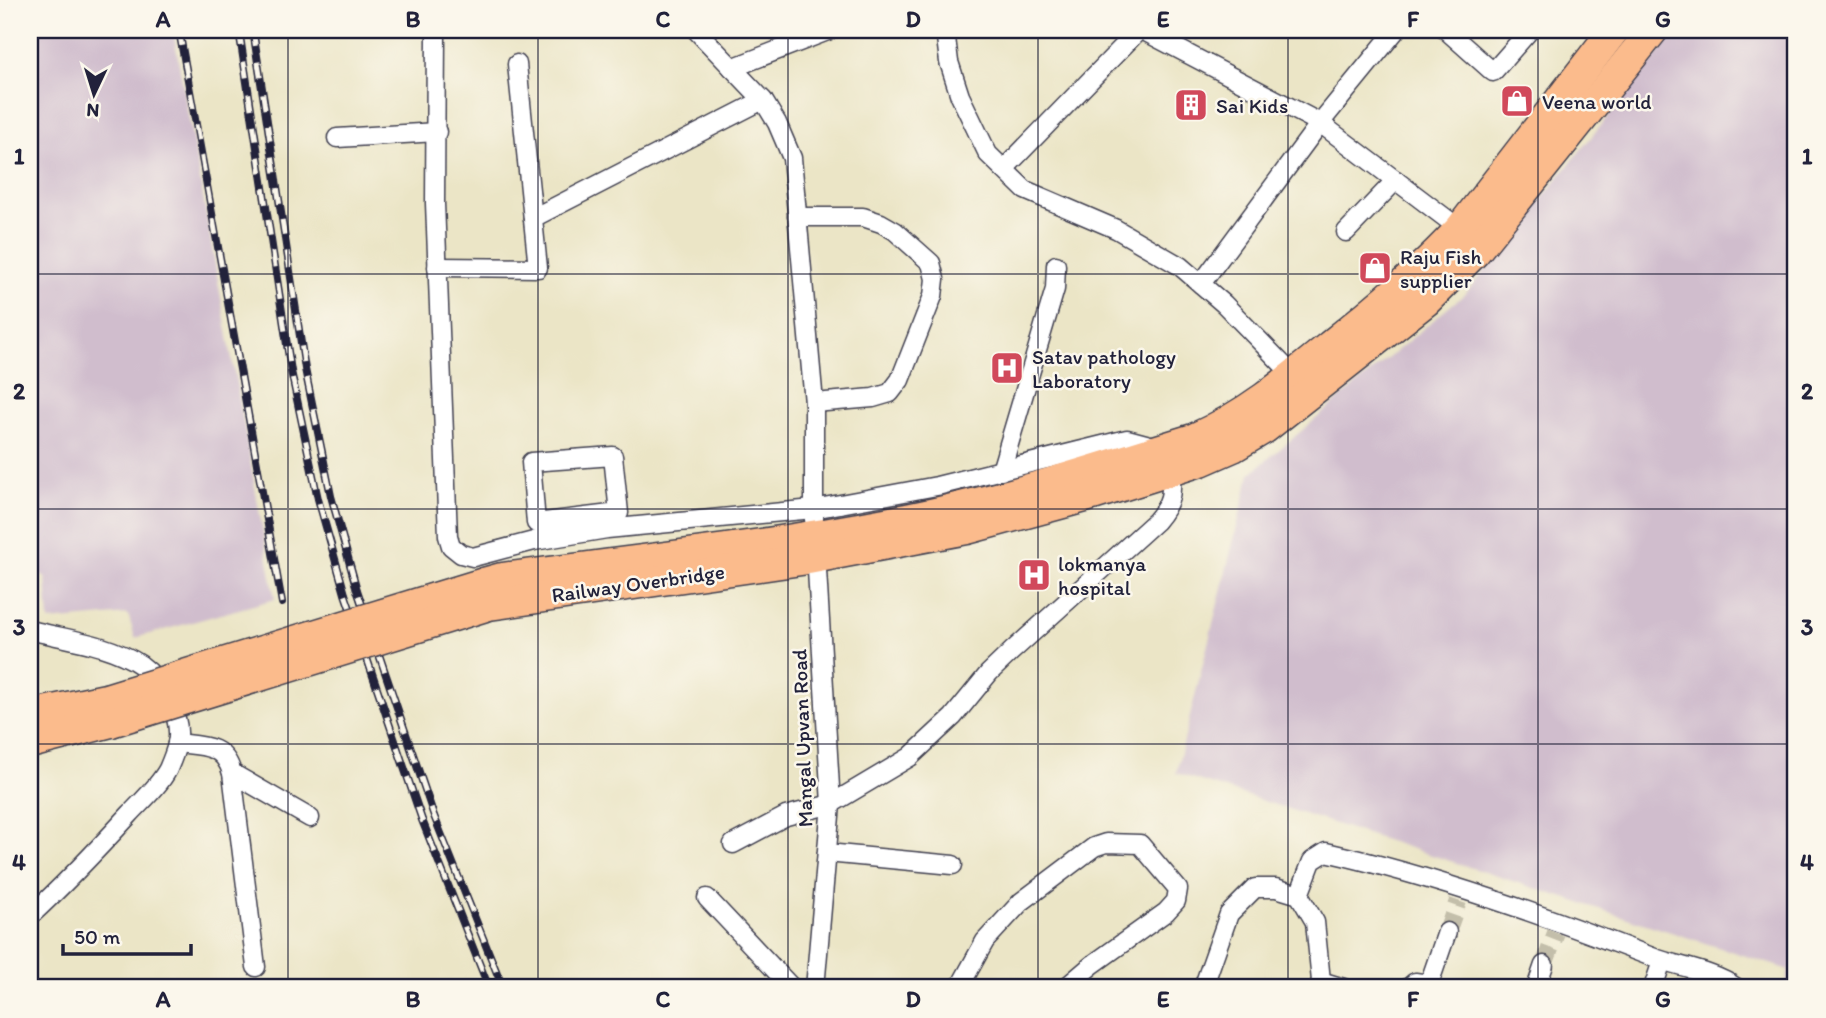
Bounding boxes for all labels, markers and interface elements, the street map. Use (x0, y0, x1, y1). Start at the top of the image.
text: A (155, 5, 171, 33)
text: B (406, 5, 421, 33)
text: C (656, 5, 671, 33)
text: D (905, 5, 921, 33)
text: E (1157, 5, 1170, 33)
text: F (1407, 5, 1420, 33)
text: G (1655, 5, 1671, 33)
north arrow (60, 60, 130, 130)
shop icon: Veena world (1498, 82, 1536, 120)
building icon: Sai Kids (1172, 86, 1210, 124)
place label: Veena world (1542, 89, 1652, 114)
place label: Sai Kids (1216, 93, 1288, 118)
text: N (86, 99, 100, 122)
text: 1 (14, 142, 25, 170)
text: 1 (1802, 142, 1813, 170)
place label: Raju Fish supplier (1400, 244, 1482, 293)
shop icon: Raju Fish supplier (1356, 249, 1394, 287)
place label: Satav pathology Laboratory (1032, 344, 1176, 393)
hospital icon: Satav pathology Laboratory (988, 349, 1026, 387)
text: 2 (13, 377, 26, 405)
text: 2 (1801, 377, 1814, 405)
place label: lokmanya hospital (1058, 551, 1146, 600)
hospital icon: lokmanya hospital (1015, 556, 1053, 594)
street label: Railway Overbridge (550, 558, 726, 608)
text: 3 (13, 613, 26, 641)
text: 3 (1801, 613, 1814, 641)
street label: Mangal Upvan Road (786, 648, 818, 828)
text: 4 (12, 848, 26, 876)
text: 4 (1800, 848, 1814, 876)
scale bar (63, 913, 191, 957)
text: 50 m (74, 924, 121, 949)
text: A (155, 985, 171, 1013)
text: B (406, 985, 421, 1013)
text: C (656, 985, 671, 1013)
text: D (905, 985, 921, 1013)
text: E (1157, 985, 1170, 1013)
text: F (1407, 985, 1420, 1013)
text: G (1655, 985, 1671, 1013)

